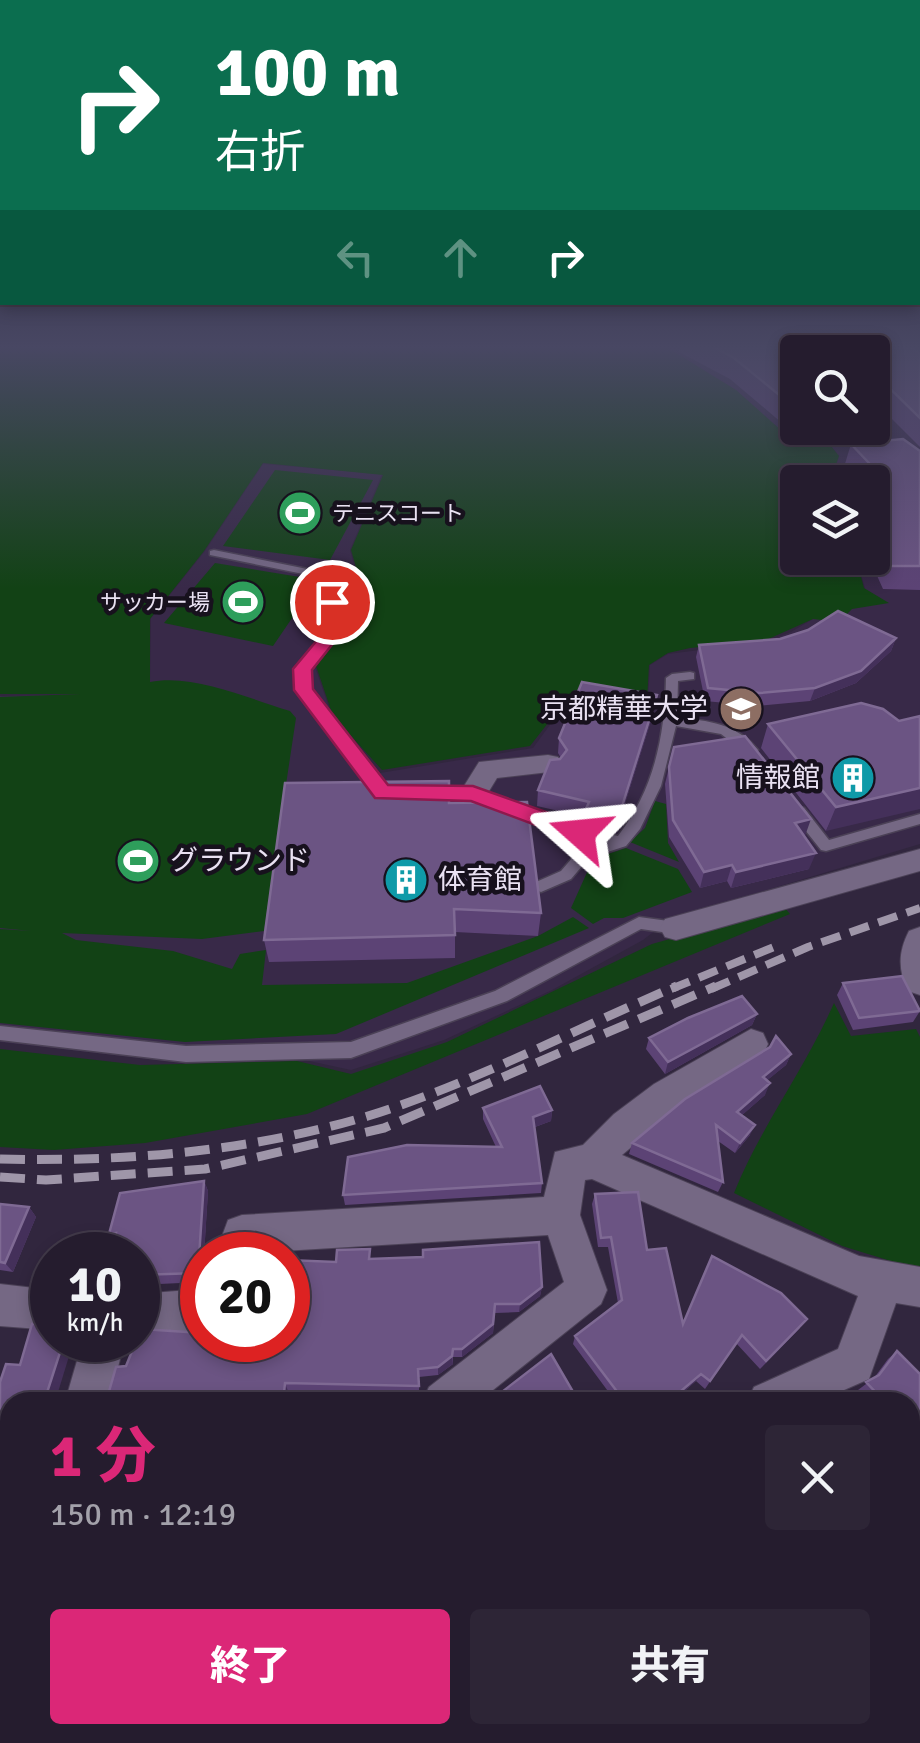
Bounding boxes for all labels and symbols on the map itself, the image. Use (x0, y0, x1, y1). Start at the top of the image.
sports icon: テニスコート (277, 490, 323, 536)
place label: テニスコート (332, 500, 464, 527)
pin (290, 560, 375, 645)
sports icon: サッカー場 (220, 579, 266, 625)
place label: サッカー場 (100, 589, 210, 616)
school or university icon: 京都精華大学 (718, 686, 764, 732)
place label: 京都精華大学 (540, 692, 708, 726)
building icon: 情報館 (830, 755, 876, 801)
place label: 情報館 (736, 761, 820, 795)
position arrow (528, 781, 632, 885)
sports icon: グラウンド (115, 838, 161, 884)
place label: グラウンド (170, 844, 310, 878)
building icon: 体育館 (383, 857, 429, 903)
place label: 体育館 (438, 863, 522, 897)
speed limit sign: 20 (180, 1232, 310, 1362)

